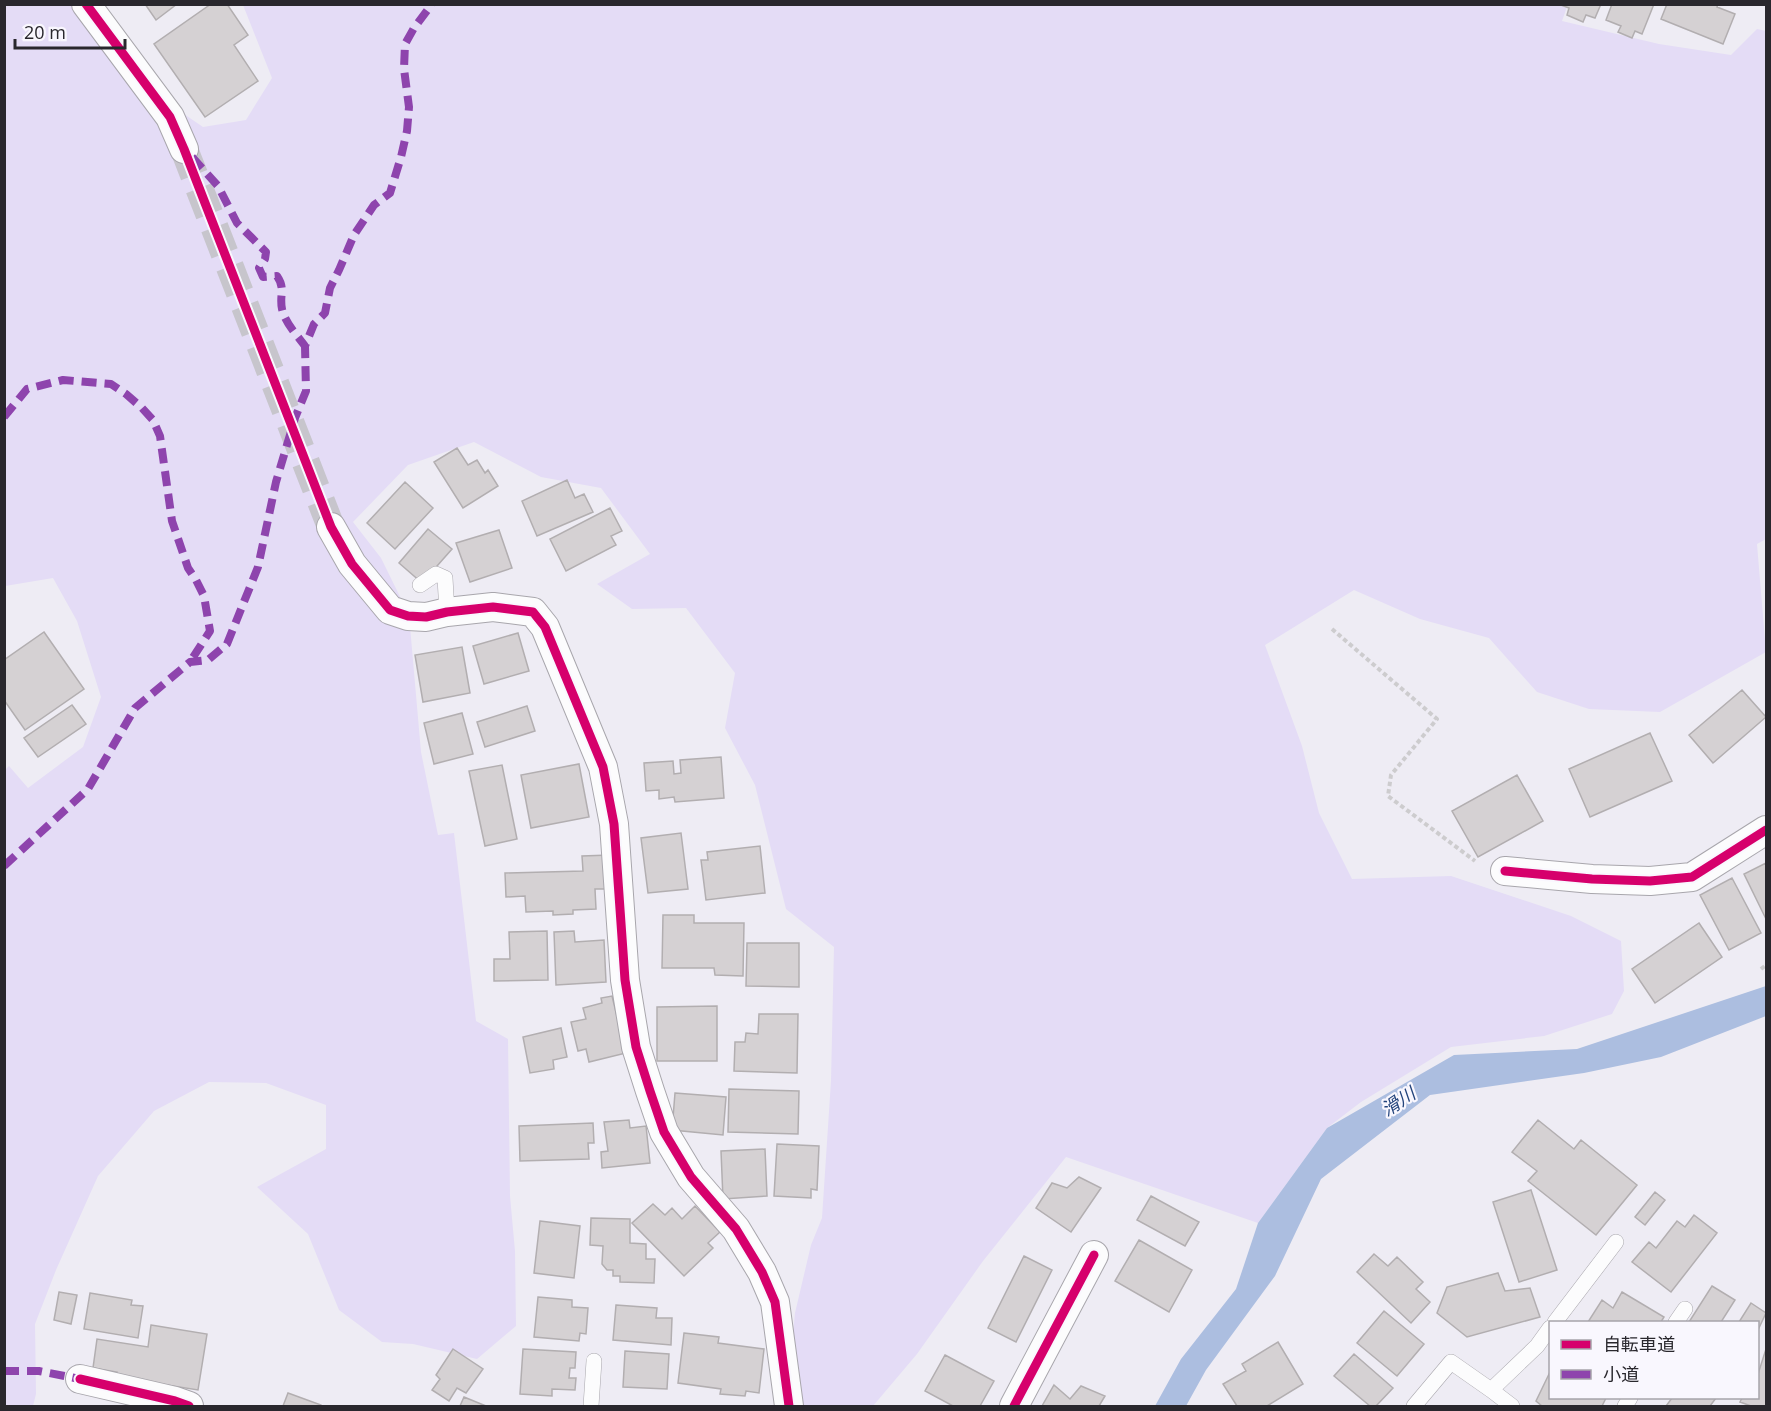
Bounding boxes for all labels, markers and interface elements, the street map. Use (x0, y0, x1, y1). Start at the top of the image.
scale bar (15, 12, 124, 50)
text: 20 m (24, 20, 66, 44)
water label: 滑川 (1376, 1080, 1421, 1121)
legend (1549, 1321, 1759, 1399)
text: 自転車道 (1603, 1332, 1675, 1356)
text: 小道 (1603, 1362, 1639, 1386)

